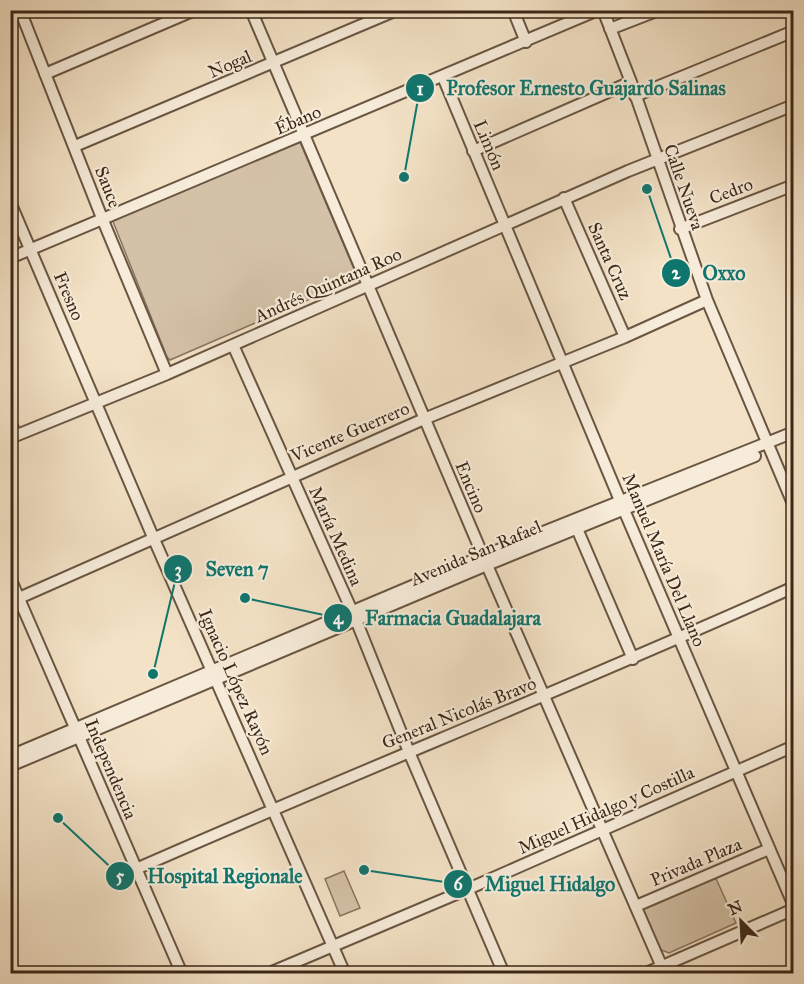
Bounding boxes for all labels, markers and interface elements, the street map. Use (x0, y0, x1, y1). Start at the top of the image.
street label: Nogal (205, 45, 256, 84)
callout: Profesor Ernesto Guajardo Salinas (405, 69, 738, 107)
text: Profesor Ernesto Guajardo Salinas (446, 76, 726, 101)
text: 1 (416, 78, 424, 100)
street label: Ébano (271, 99, 324, 140)
street label: Limón (469, 117, 509, 174)
street label: Calle Nueva (659, 141, 709, 233)
street label: Sauce (90, 163, 126, 211)
street label: Cedro (706, 173, 756, 209)
street label: Santa Cruz (583, 219, 637, 303)
street label: Andrés Quintana Roo (250, 243, 405, 328)
callout: Oxxo (661, 254, 758, 292)
text: Oxxo (702, 261, 746, 285)
text: 2 (672, 262, 682, 284)
street label: Fresno (49, 268, 89, 324)
street label: Vicente Guerrero (286, 397, 413, 467)
street label: Encino (450, 458, 492, 516)
street label: Manuel María Del Llano (617, 470, 711, 650)
street label: María Medina (304, 483, 368, 589)
street label: Avenida San Rafael (406, 515, 545, 591)
callout: Seven 7 (163, 550, 281, 588)
text: Seven 7 (205, 557, 269, 581)
text: 3 (174, 559, 182, 582)
callout: Farmacia Guadalajara (323, 599, 553, 637)
street label: Ignacio López Rayón (193, 606, 278, 759)
text: Farmacia Guadalajara (365, 606, 541, 631)
text: 4 (333, 607, 344, 630)
street label: General Nicolás Bravo (379, 672, 539, 754)
street label: Independencia (80, 716, 142, 823)
street label: Miguel Hidalgo y Costilla (515, 761, 698, 860)
street label: Privada Plaza (647, 833, 745, 891)
callout: Hospital Regionale (105, 857, 315, 895)
text: Hospital Regionale (147, 864, 303, 889)
text: 5 (116, 865, 125, 887)
callout: Miguel Hidalgo (443, 865, 627, 903)
text: Miguel Hidalgo (485, 872, 615, 897)
text: 6 (453, 873, 463, 895)
north arrow (711, 891, 771, 951)
text: N (725, 896, 746, 919)

